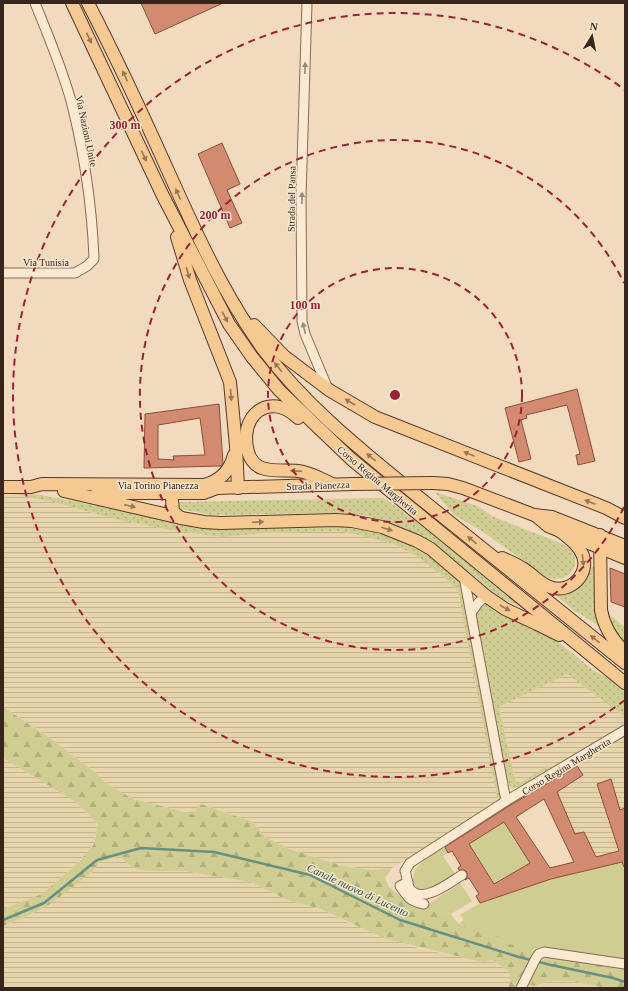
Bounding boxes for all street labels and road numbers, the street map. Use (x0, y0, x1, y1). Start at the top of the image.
street label: Via Nazioni Unite (74, 94, 100, 168)
street label: Strada del Pansa (285, 165, 298, 232)
street label: Via Tunisia (23, 257, 69, 268)
street label: Corso Regina Margherita (335, 444, 421, 518)
street label: Strada Pianezza (286, 479, 351, 492)
street label: Via Torino Pianezza (118, 480, 199, 491)
street label: Corso Regina Margherita (520, 735, 613, 797)

